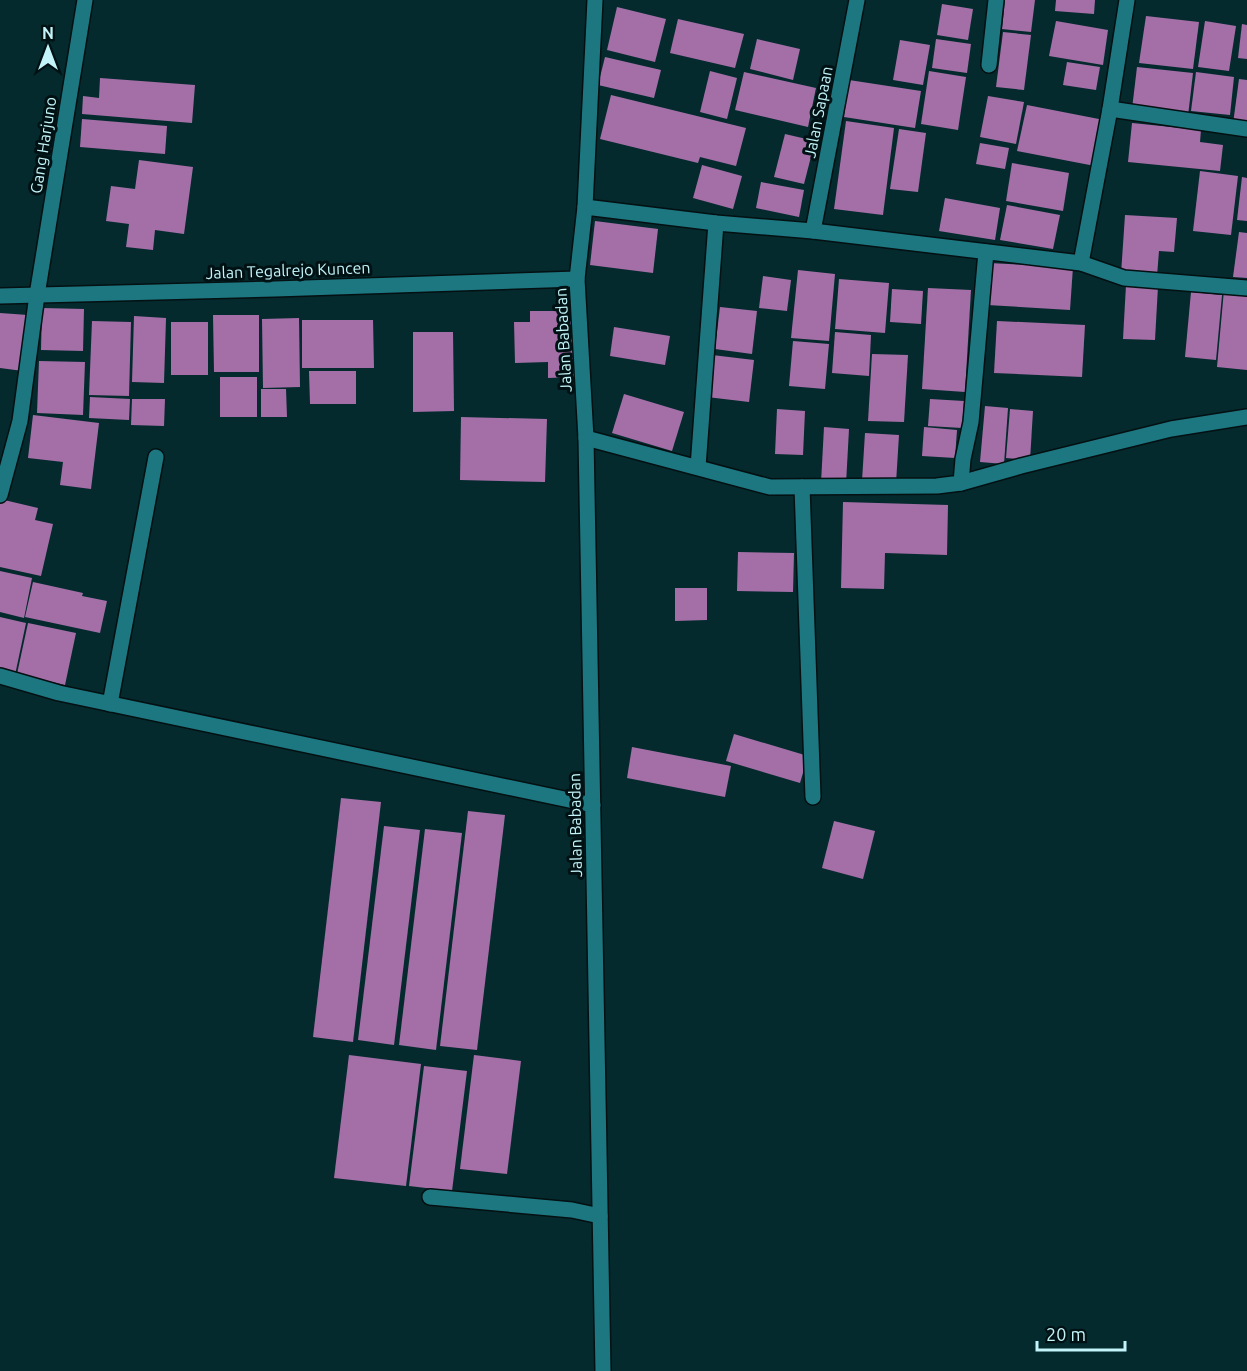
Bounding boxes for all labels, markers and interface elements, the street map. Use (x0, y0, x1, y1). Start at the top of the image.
north arrow (18, 18, 78, 78)
text: N (42, 24, 54, 42)
street label: Jalan Sapaan (800, 65, 836, 159)
street label: Gang Harjuno (26, 95, 60, 195)
street label: Jalan Tegalrejo Kuncen (205, 258, 371, 282)
street label: Jalan Babadan (551, 288, 575, 392)
street label: Jalan Babadan (565, 773, 585, 877)
scale bar (1037, 1314, 1126, 1352)
text: 20 m (1046, 1324, 1086, 1344)

